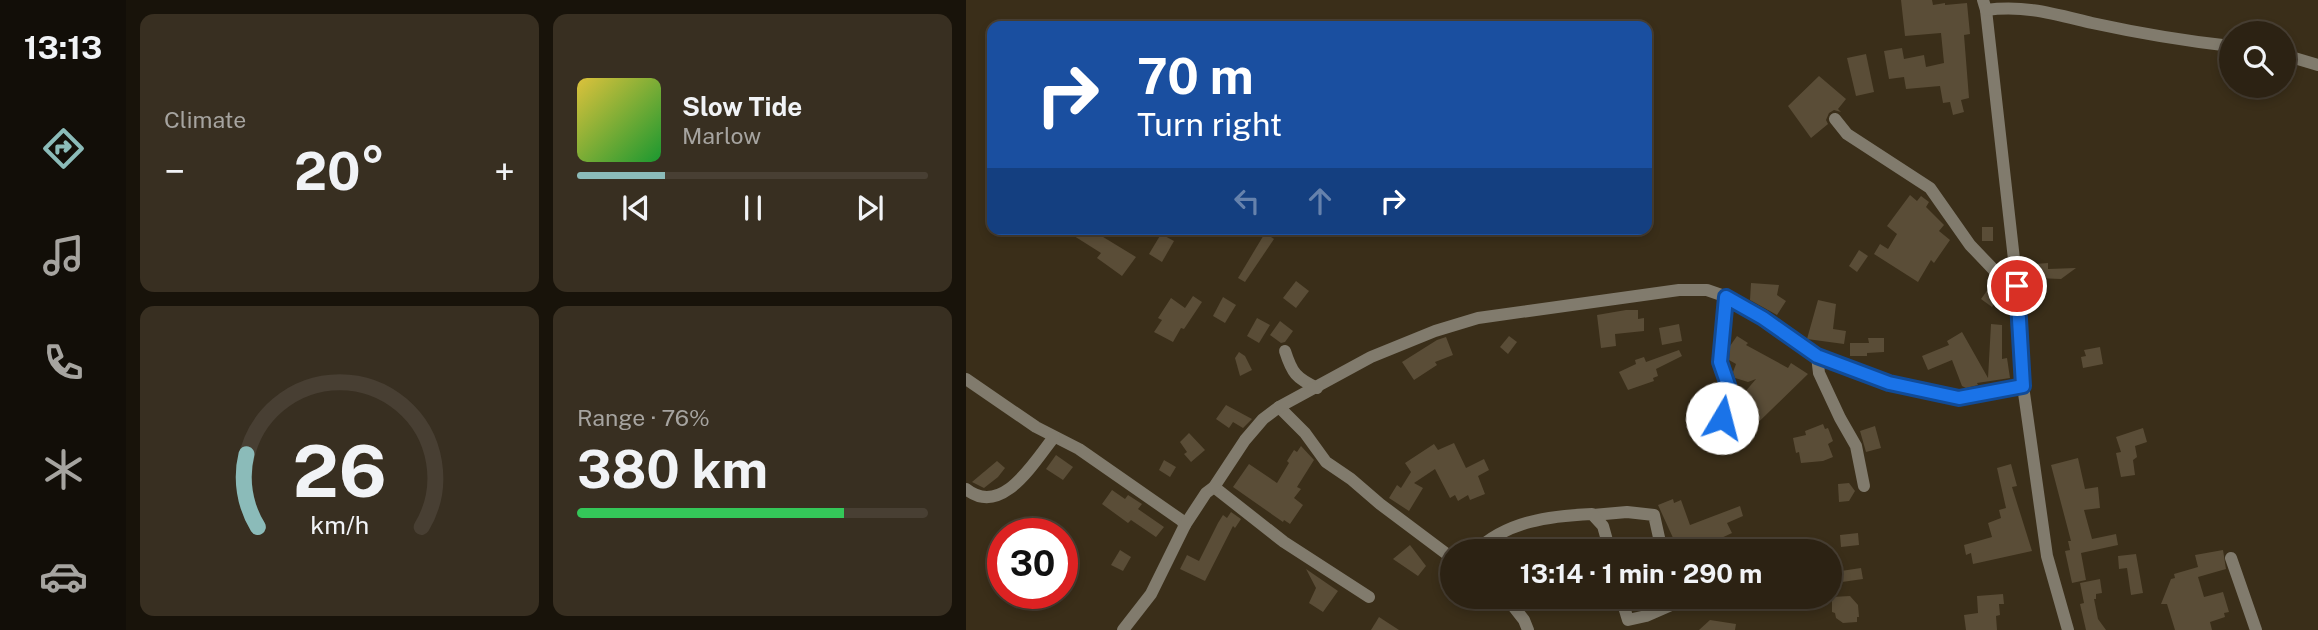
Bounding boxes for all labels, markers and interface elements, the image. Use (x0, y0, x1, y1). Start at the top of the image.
map controls (2219, 21, 2296, 98)
button: search (2219, 21, 2296, 98)
text: 13:13 (24, 29, 102, 66)
text: 70 m (1137, 47, 1254, 105)
icon: right (1022, 49, 1113, 140)
text: Slow Tide (682, 91, 802, 122)
text: Climate (164, 106, 246, 133)
text: Turn right (1137, 106, 1282, 143)
text: Marlow (682, 122, 761, 149)
icon: directions (39, 124, 88, 173)
text: 20° (294, 141, 385, 202)
text: − (164, 149, 185, 194)
text: + (494, 149, 515, 194)
icon: left (1228, 182, 1266, 220)
icon: ahead (1301, 182, 1339, 220)
icon: right (1374, 182, 1412, 220)
icon: previous (617, 189, 655, 227)
icon: pause (734, 189, 772, 227)
icon: next (851, 189, 889, 227)
icon: music (39, 231, 88, 280)
pin (1987, 256, 2047, 316)
icon: arrive (1998, 267, 2036, 305)
icon: phone (39, 338, 88, 387)
position arrow (1685, 381, 1759, 455)
text: Range · 76% (577, 404, 710, 431)
text: 26 (292, 428, 387, 513)
text: 380 km (577, 439, 768, 500)
icon: climate (39, 445, 88, 494)
text: km/h (310, 510, 369, 540)
speed limit sign: 30 (987, 518, 1078, 609)
icon: car (39, 552, 88, 601)
text: 13:14 · 1 min · 290 m (1520, 558, 1762, 589)

